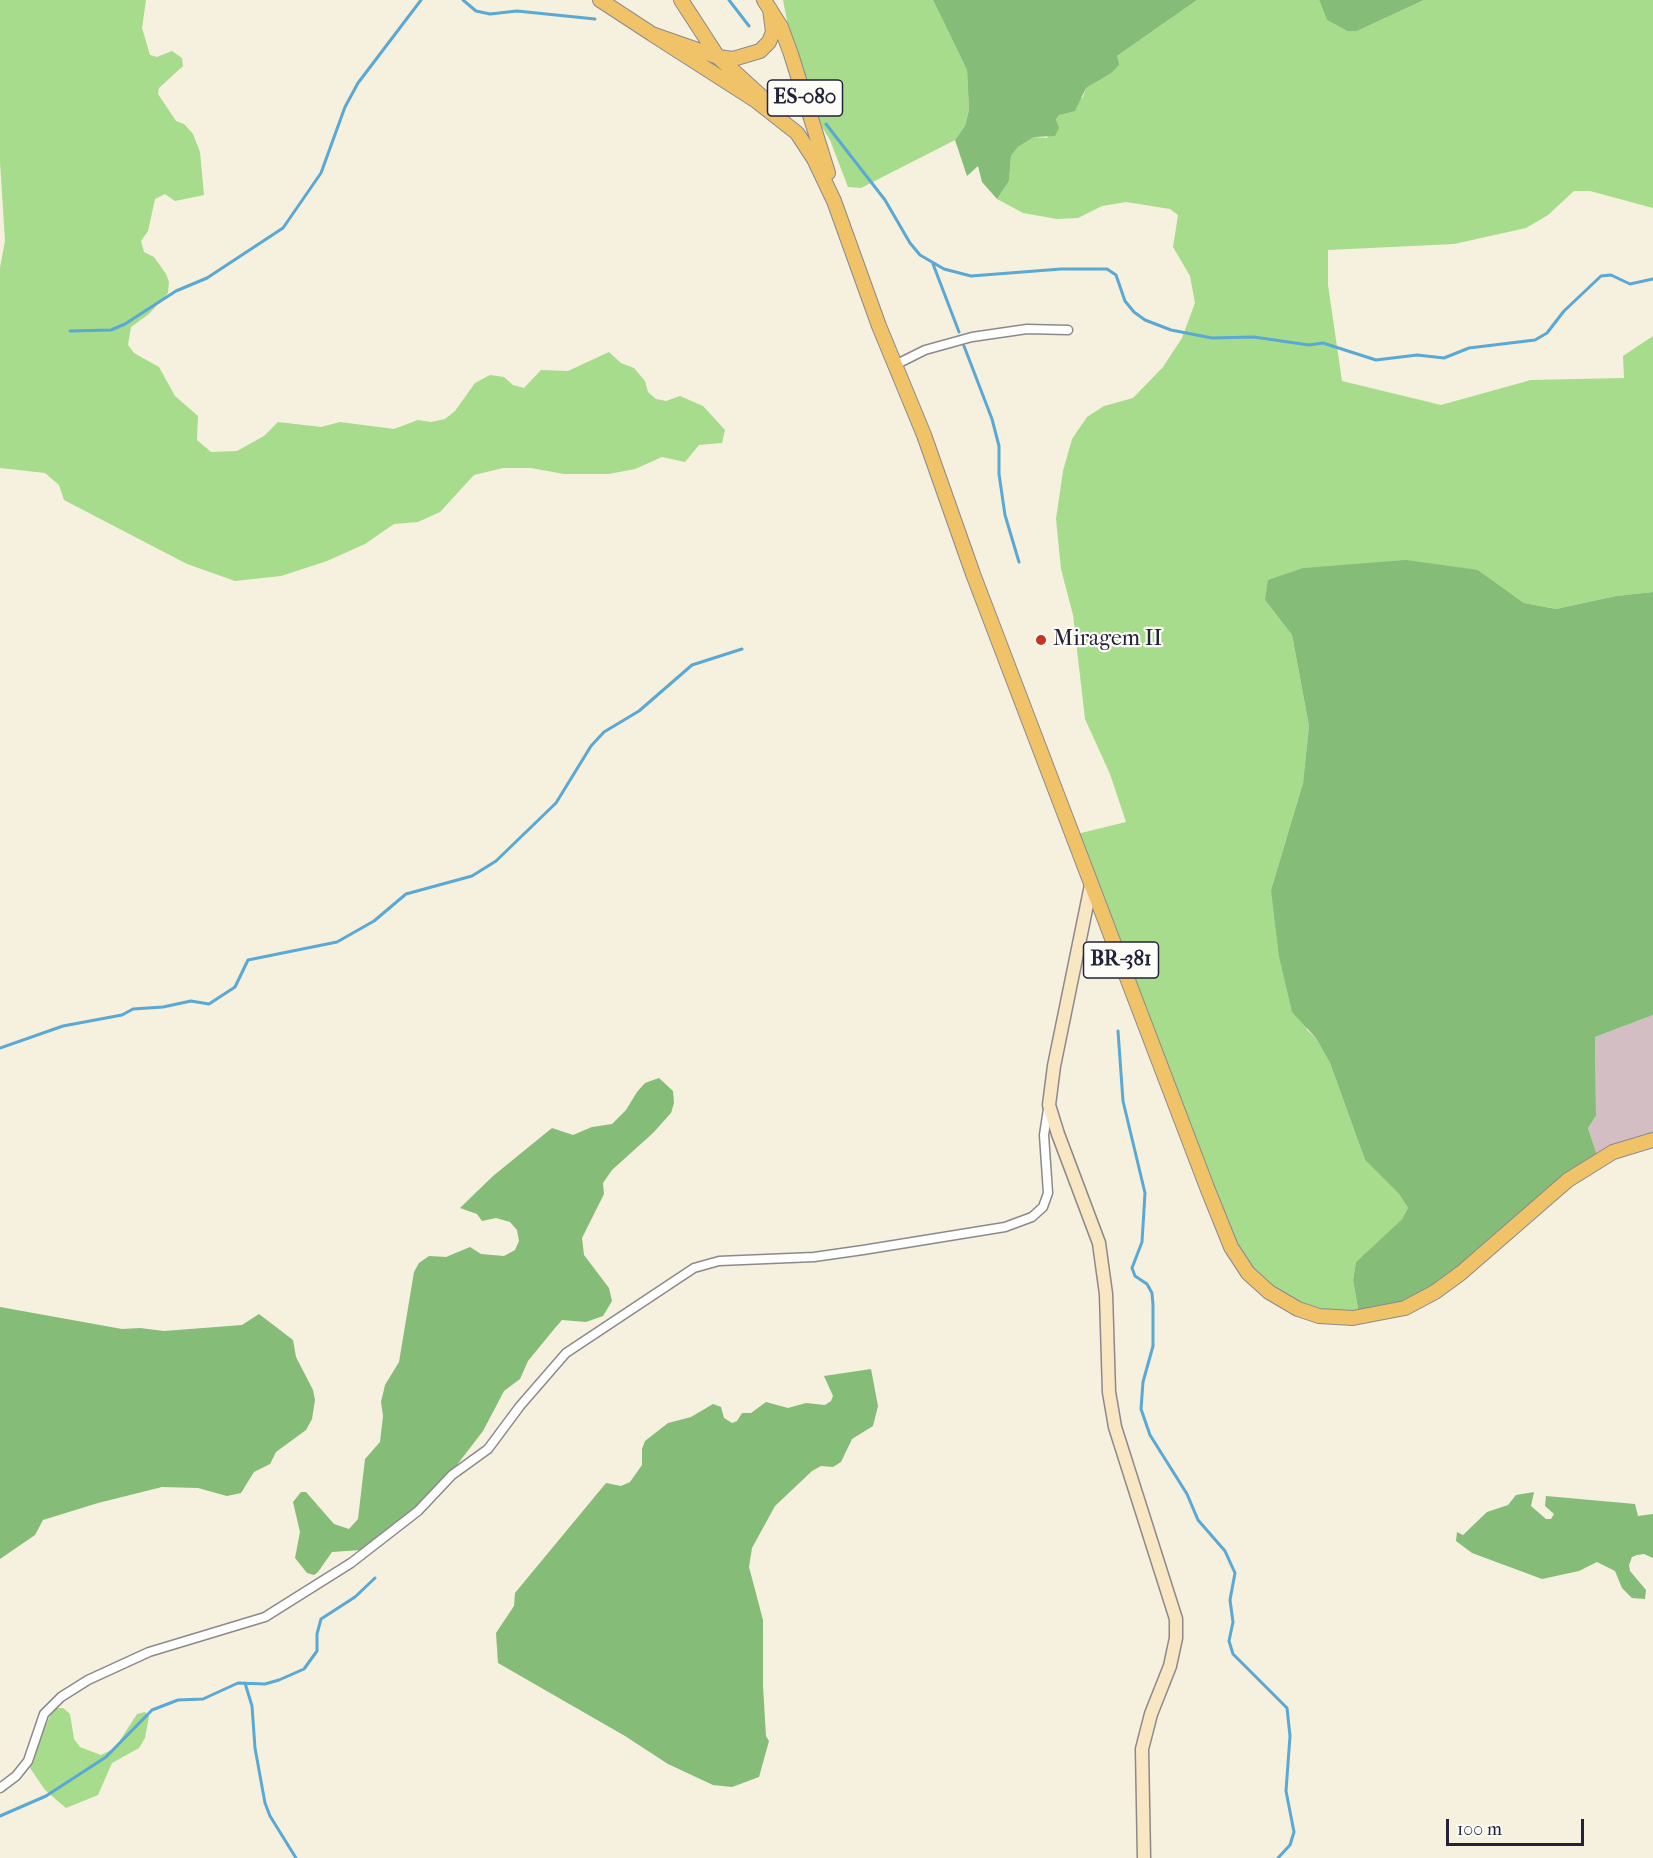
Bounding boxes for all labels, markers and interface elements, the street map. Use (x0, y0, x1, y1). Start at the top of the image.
road number: ES-080 (768, 80, 842, 116)
place label: Miragem II (1053, 627, 1162, 653)
marker: Miragem II (1034, 633, 1048, 647)
road number: BR-381 (1084, 942, 1158, 978)
scale bar (1449, 1807, 1587, 1845)
text: 100 m (1457, 1819, 1502, 1840)

